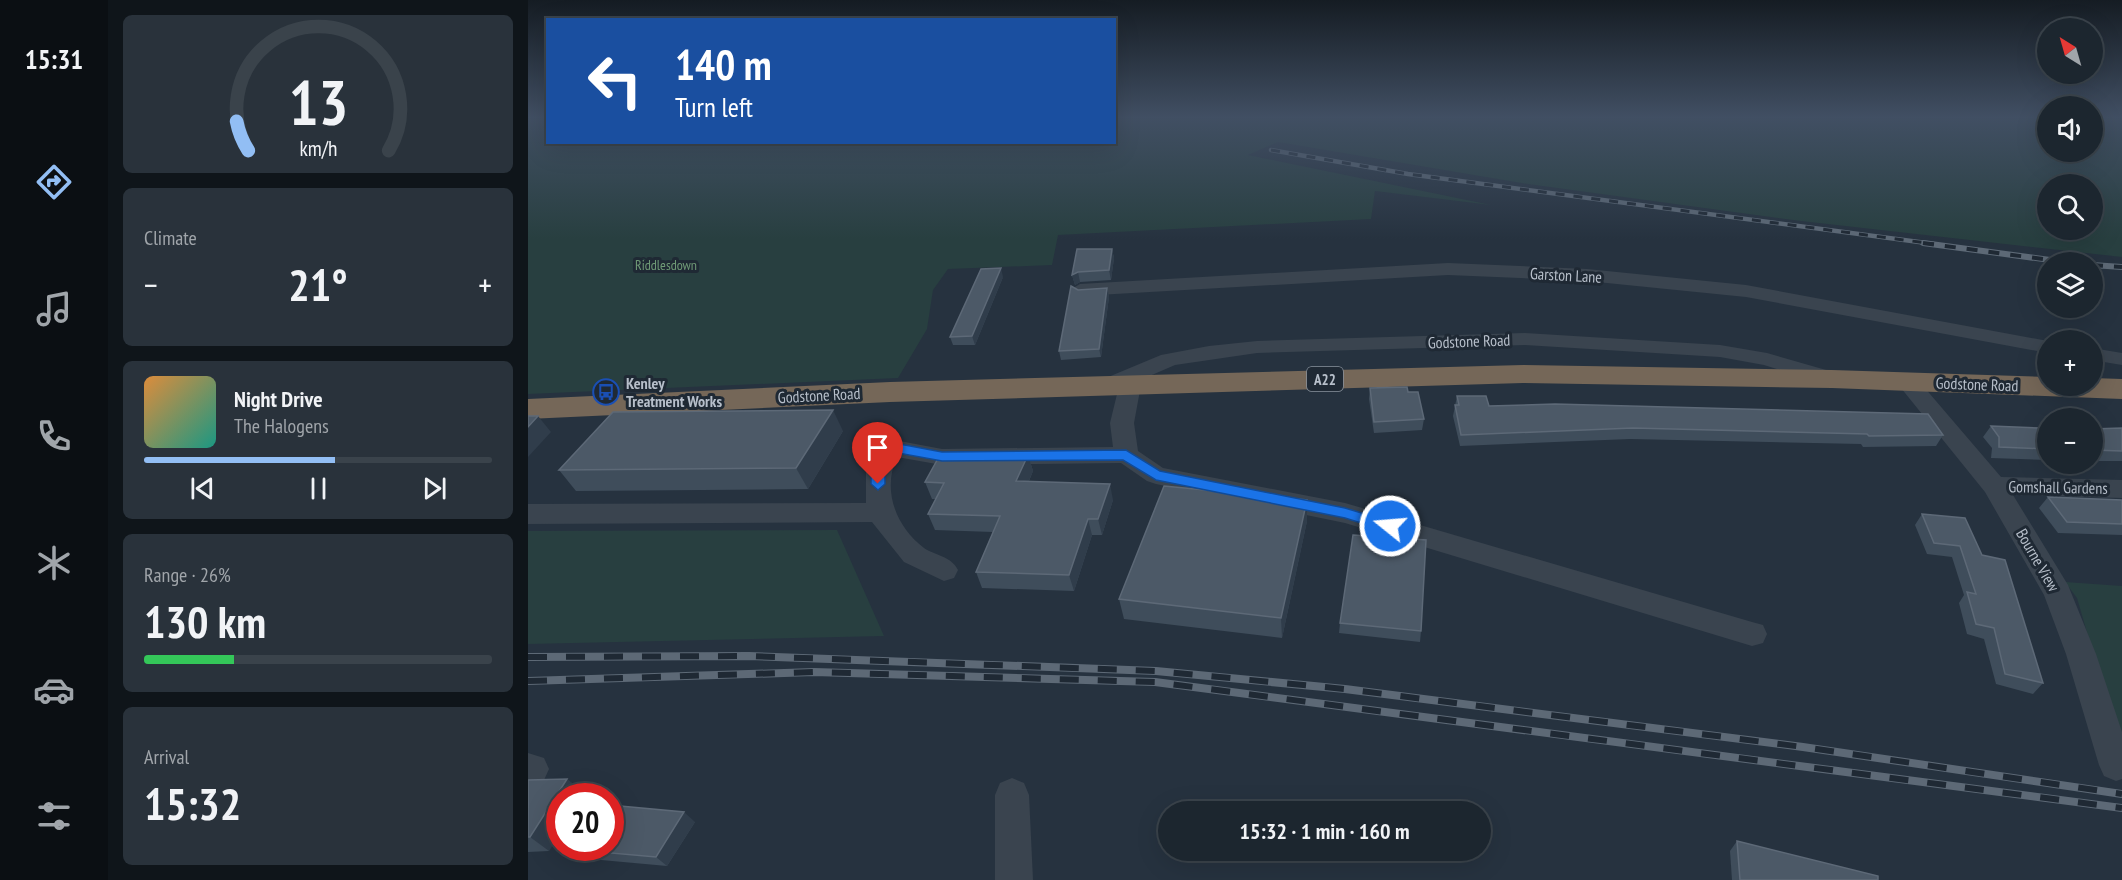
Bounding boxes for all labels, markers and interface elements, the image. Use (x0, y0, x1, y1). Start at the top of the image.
north arrow (2037, 18, 2103, 84)
map controls (2037, 18, 2103, 474)
text: 140 m (675, 37, 772, 92)
text: 15:31 (25, 42, 83, 76)
icon: left (576, 42, 654, 120)
text: 13 (288, 61, 348, 142)
text: Turn left (675, 90, 753, 124)
button: sound (2037, 96, 2103, 162)
text: km/h (299, 134, 337, 162)
icon: directions (33, 161, 75, 203)
button: search (2037, 174, 2103, 240)
text: Climate (144, 225, 197, 251)
button: layers (2037, 252, 2103, 318)
text: 21° (288, 255, 348, 313)
park label: Riddlesdown (635, 256, 697, 274)
text: − (144, 263, 158, 306)
text: + (478, 263, 492, 306)
street label: Garston Lane (1529, 263, 1603, 287)
icon: music (33, 288, 75, 330)
street label: Godstone Road (1427, 330, 1511, 352)
button: + (2037, 330, 2103, 396)
road number: A22 (1307, 367, 1343, 391)
place label: Kenley Treatment Works (626, 373, 722, 411)
street label: Godstone Road (1935, 373, 2019, 395)
bus stop icon: Kenley Treatment Works (591, 377, 621, 407)
street label: Godstone Road (777, 383, 861, 407)
text: Night Drive (234, 385, 323, 413)
button: − (2037, 408, 2103, 474)
text: The Halogens (234, 413, 329, 439)
icon: phone (33, 415, 75, 457)
pin (852, 422, 903, 484)
icon: arrive (861, 431, 894, 464)
icon: previous (186, 472, 219, 505)
icon: pause (302, 472, 335, 505)
icon: next (418, 472, 451, 505)
street label: Gomshall Gardens (2008, 476, 2108, 498)
position arrow (1358, 494, 1422, 558)
street label: Bourne View (2012, 525, 2064, 595)
icon: climate (33, 542, 75, 584)
text: Range · 26% (144, 562, 231, 588)
text: 130 km (144, 592, 266, 650)
icon: car (33, 669, 75, 711)
text: Arrival (144, 744, 189, 770)
text: 15:32 (144, 774, 241, 832)
speed limit sign: 20 (546, 783, 624, 861)
icon: filters (33, 795, 75, 837)
text: 15:32 · 1 min · 160 m (1239, 817, 1410, 845)

